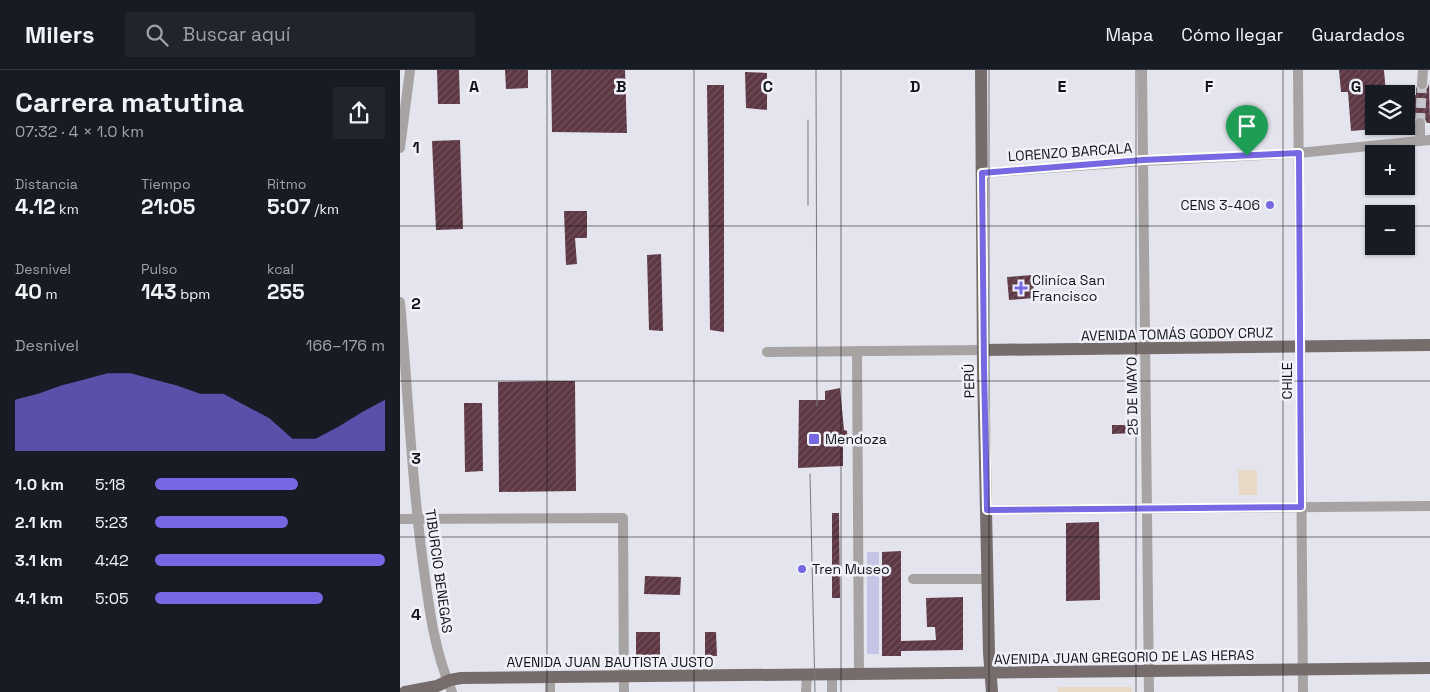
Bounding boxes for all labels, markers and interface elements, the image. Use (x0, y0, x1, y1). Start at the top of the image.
search box (125, 12, 475, 57)
text: Milers (25, 19, 95, 50)
icon: search (143, 21, 171, 49)
text: Buscar aquí (183, 22, 290, 47)
text: Mapa (1105, 23, 1153, 46)
text: Cómo llegar (1181, 23, 1283, 46)
text: Guardados (1311, 23, 1405, 46)
text: A (469, 76, 479, 97)
text: B (616, 76, 626, 97)
text: C (763, 76, 773, 97)
text: D (910, 76, 920, 97)
text: E (1058, 76, 1067, 97)
text: F (1205, 76, 1214, 97)
text: G (1351, 76, 1361, 97)
text: Carrera matutina (15, 84, 244, 120)
map controls (1365, 85, 1415, 255)
button: layers (1365, 85, 1415, 135)
button: share (333, 87, 385, 139)
pin (1226, 105, 1268, 156)
icon: arrive (1233, 112, 1261, 140)
text: 07:32 · 4 × 1.0 km (15, 121, 144, 142)
text: 1 (412, 137, 420, 158)
street label: LORENZO BARCALA (1007, 139, 1133, 165)
button: + (1365, 145, 1415, 195)
text: Distancia (15, 175, 78, 193)
text: Tiempo (141, 175, 191, 193)
text: Ritmo (267, 175, 306, 193)
text: 4.12 (15, 193, 56, 220)
text: 21:05 (141, 193, 195, 220)
text: 5:07 (267, 193, 311, 220)
place label: CENS 3-406 (1181, 196, 1260, 214)
marker: CENS 3-406 (1264, 199, 1276, 211)
text: km (56, 200, 79, 218)
text: /km (311, 200, 339, 218)
button: − (1365, 205, 1415, 255)
text: Desnivel (15, 260, 71, 278)
text: Pulso (141, 260, 177, 278)
text: kcal (267, 260, 294, 278)
place label: Cliníca San Francisco (1032, 271, 1105, 305)
text: 40 (15, 278, 42, 305)
text: 143 (141, 278, 177, 305)
text: 255 (267, 278, 305, 305)
marker: Cliníca San Francisco (1014, 281, 1028, 295)
text: m (42, 285, 58, 303)
text: bpm (177, 285, 210, 303)
text: 2 (411, 293, 421, 314)
street label: AVENIDA TOMÁS GODOY CRUZ (1081, 323, 1273, 345)
text: Desnivel (15, 335, 79, 356)
text: 166–176 m (306, 335, 385, 356)
street label: 25 DE MAYO (1122, 357, 1142, 435)
street label: CHILE (1278, 362, 1296, 400)
street label: PERÚ (960, 364, 978, 398)
place label: Mendoza (825, 430, 887, 448)
marker: Mendoza (807, 432, 821, 446)
text: 3 (411, 448, 421, 469)
text: 1.0 km (15, 474, 64, 495)
text: 5:18 (95, 474, 125, 495)
street label: TIBURCIO BENEGAS (421, 508, 457, 634)
text: 2.1 km (15, 512, 62, 533)
text: 5:23 (95, 512, 128, 533)
text: 3.1 km (15, 550, 63, 571)
text: 4:42 (95, 550, 129, 571)
place label: Tren Museo (812, 560, 890, 578)
marker: Tren Museo (796, 563, 808, 575)
text: 4.1 km (15, 588, 63, 609)
text: 5:05 (95, 588, 128, 609)
text: 4 (411, 604, 421, 625)
street label: AVENIDA JUAN GREGORIO DE LAS HERAS (994, 646, 1254, 668)
street label: AVENIDA JUAN BAUTISTA JUSTO (506, 653, 714, 671)

